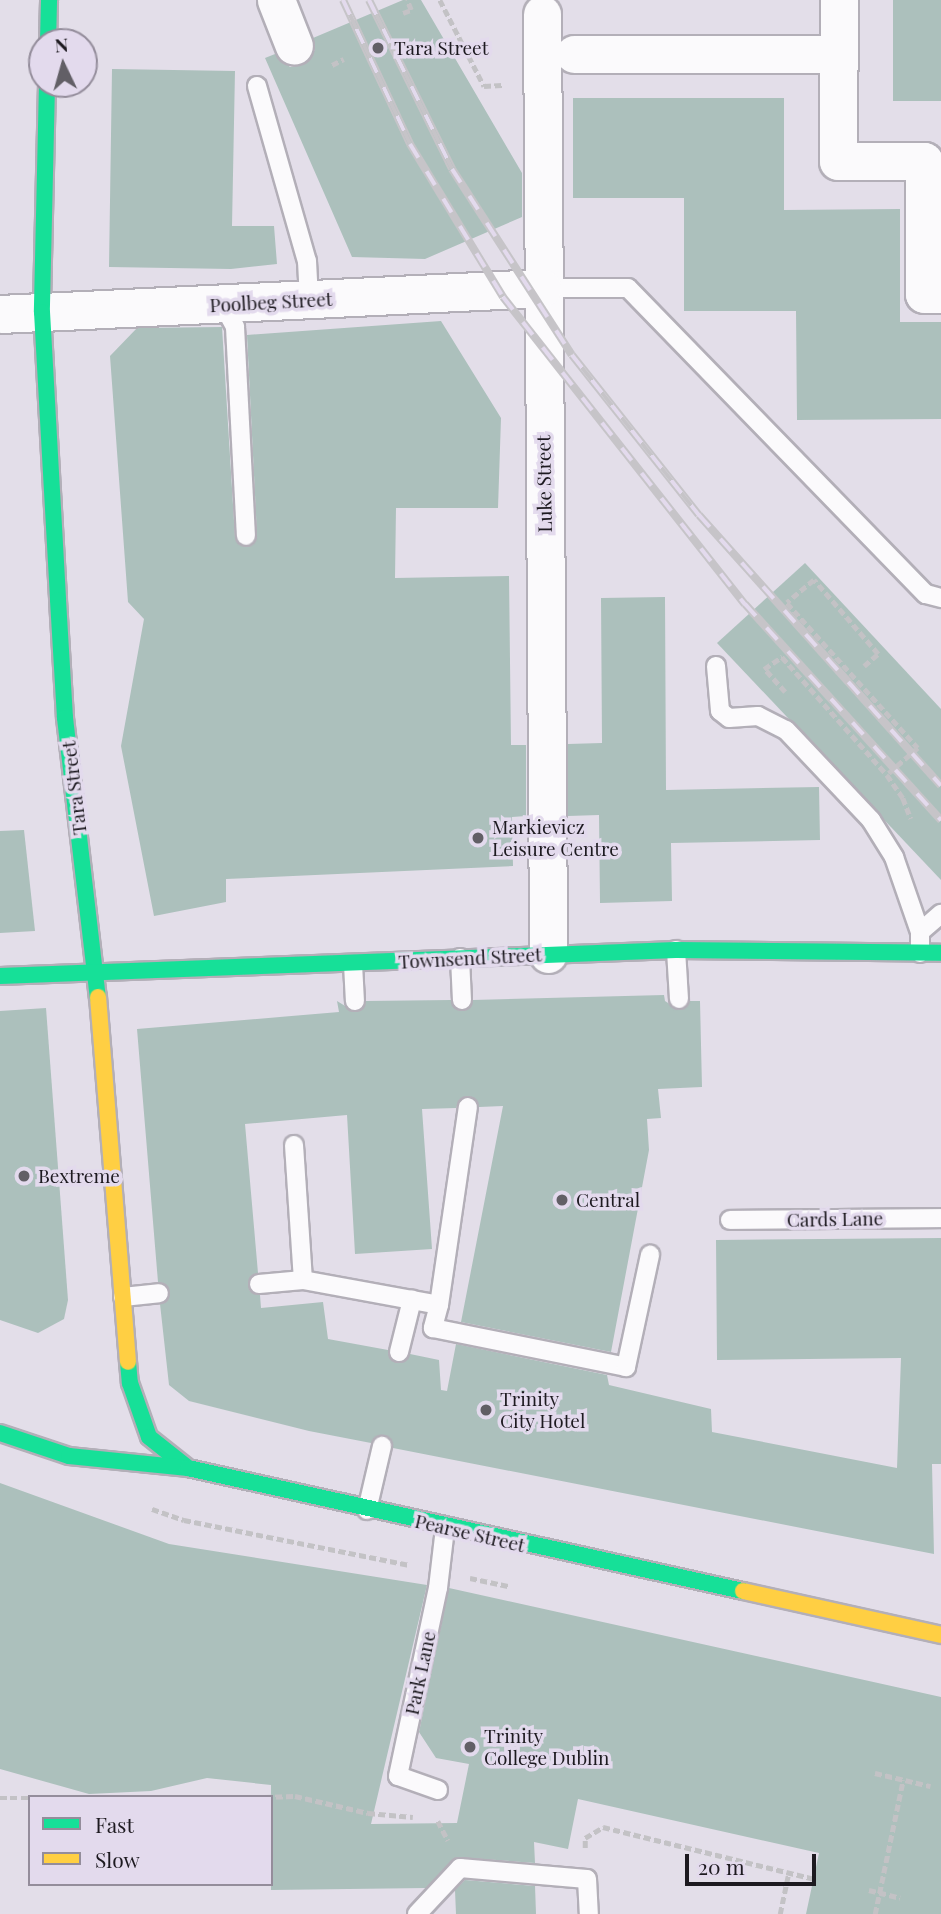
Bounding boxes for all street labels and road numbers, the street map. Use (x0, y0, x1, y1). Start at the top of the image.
street label: Poolbeg Street (209, 287, 333, 317)
street label: Luke Street (532, 435, 556, 533)
street label: Tara Street (57, 740, 91, 836)
street label: Townsend Street (398, 943, 542, 973)
street label: Cards Lane (787, 1207, 883, 1231)
street label: Pearse Street (413, 1509, 527, 1557)
street label: Park Lane (400, 1629, 440, 1717)

